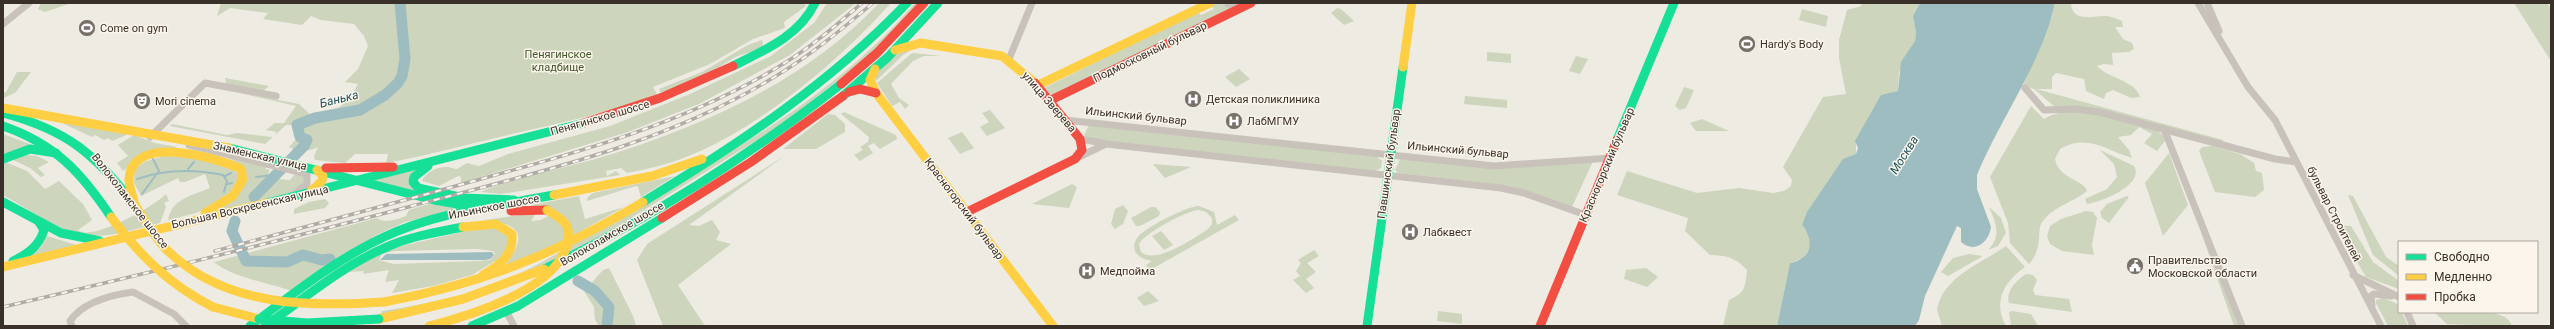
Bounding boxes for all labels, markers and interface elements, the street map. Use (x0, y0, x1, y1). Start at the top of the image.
sports icon: Come on gym (77, 18, 97, 38)
street label: Подмосковный бульвар (1091, 19, 1209, 85)
place label: Come on gym (100, 22, 168, 35)
sports icon: Hardy's Body (1737, 34, 1757, 54)
place label: Hardy's Body (1760, 38, 1824, 51)
park label: Пенягинское кладбище (524, 48, 592, 74)
street label: улица Зверева (1019, 69, 1079, 135)
water label: Банька (318, 87, 360, 111)
hospital icon: Детская поликлиника (1183, 89, 1203, 109)
theatre icon: Mori cinema (132, 91, 152, 111)
place label: Детская поликлиника (1206, 93, 1320, 106)
place label: Mori cinema (155, 95, 216, 108)
street label: Пенягинское шоссе (549, 98, 651, 138)
street label: Ильинский бульвар (1085, 104, 1187, 128)
street label: Красногорский бульвар (1577, 106, 1637, 224)
street label: Павшинский бульвар (1375, 108, 1403, 220)
hospital icon: ЛабМГМУ (1224, 111, 1244, 131)
place label: ЛабМГМУ (1247, 115, 1299, 128)
water label: Москва (1887, 133, 1921, 177)
street label: Знаменская улица (212, 139, 308, 173)
street label: Ильинский бульвар (1407, 139, 1509, 161)
street label: Волоколамское шоссе (89, 151, 171, 251)
street label: Красногорский бульвар (922, 156, 1006, 262)
street label: бульвар Строителей (2304, 164, 2364, 264)
street label: Большая Воскресенская улица (170, 183, 330, 231)
street label: Ильинское шоссе (448, 192, 541, 222)
street label: Волоколамское шоссе (558, 199, 666, 269)
hospital icon: Лабквест (1400, 222, 1420, 242)
place label: Лабквест (1423, 226, 1473, 239)
legend (2398, 241, 2538, 313)
text: Свободно (2434, 250, 2490, 264)
place label: Правительство Московской области (2148, 254, 2257, 280)
public building icon: Правительство Московской области (2125, 256, 2145, 276)
hospital icon: Медпойма (1077, 261, 1097, 281)
place label: Медпойма (1100, 265, 1155, 278)
text: Медленно (2434, 270, 2492, 284)
text: Пробка (2434, 290, 2476, 304)

